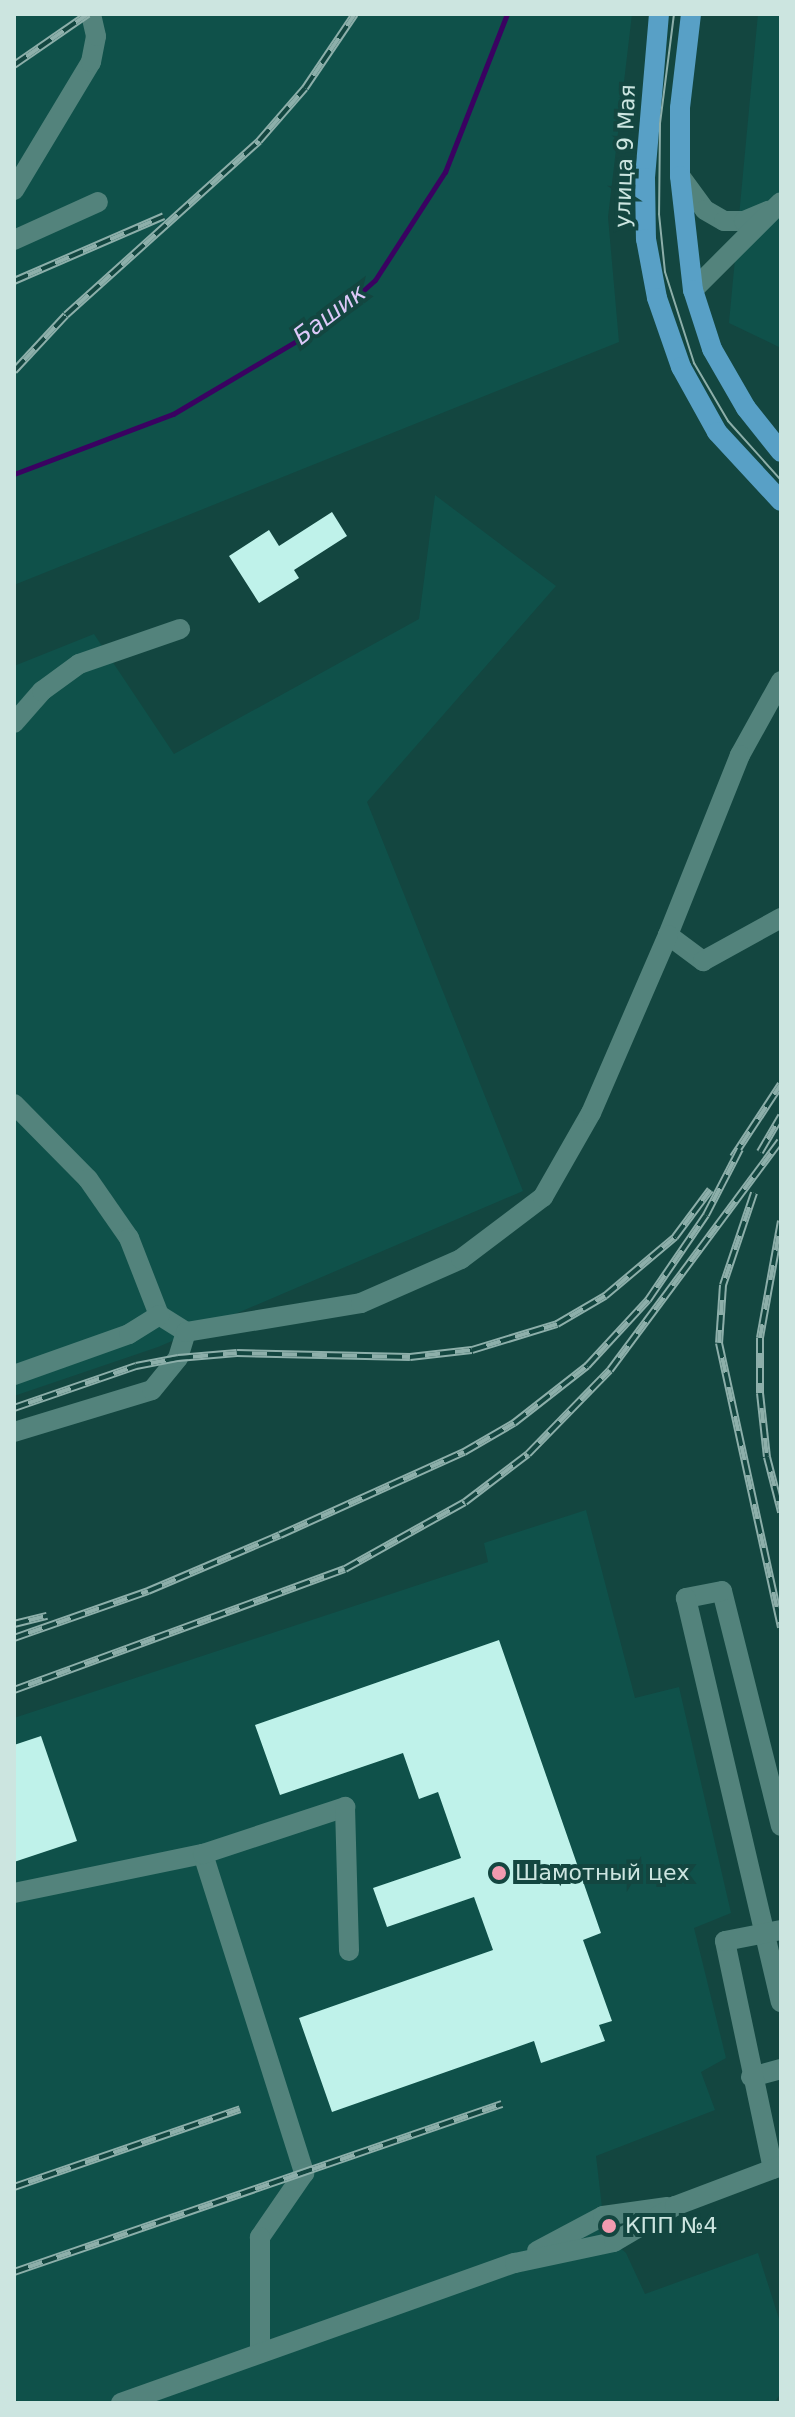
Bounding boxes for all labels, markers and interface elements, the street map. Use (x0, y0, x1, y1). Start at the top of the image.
street label: улица 9 Мая (609, 84, 641, 228)
water label: Башик (288, 278, 372, 352)
place label: Шамотный цех (515, 1860, 689, 1886)
marker: Шамотный цех (490, 1864, 508, 1882)
place label: КПП №4 (625, 2213, 718, 2239)
marker: КПП №4 (600, 2217, 618, 2235)

